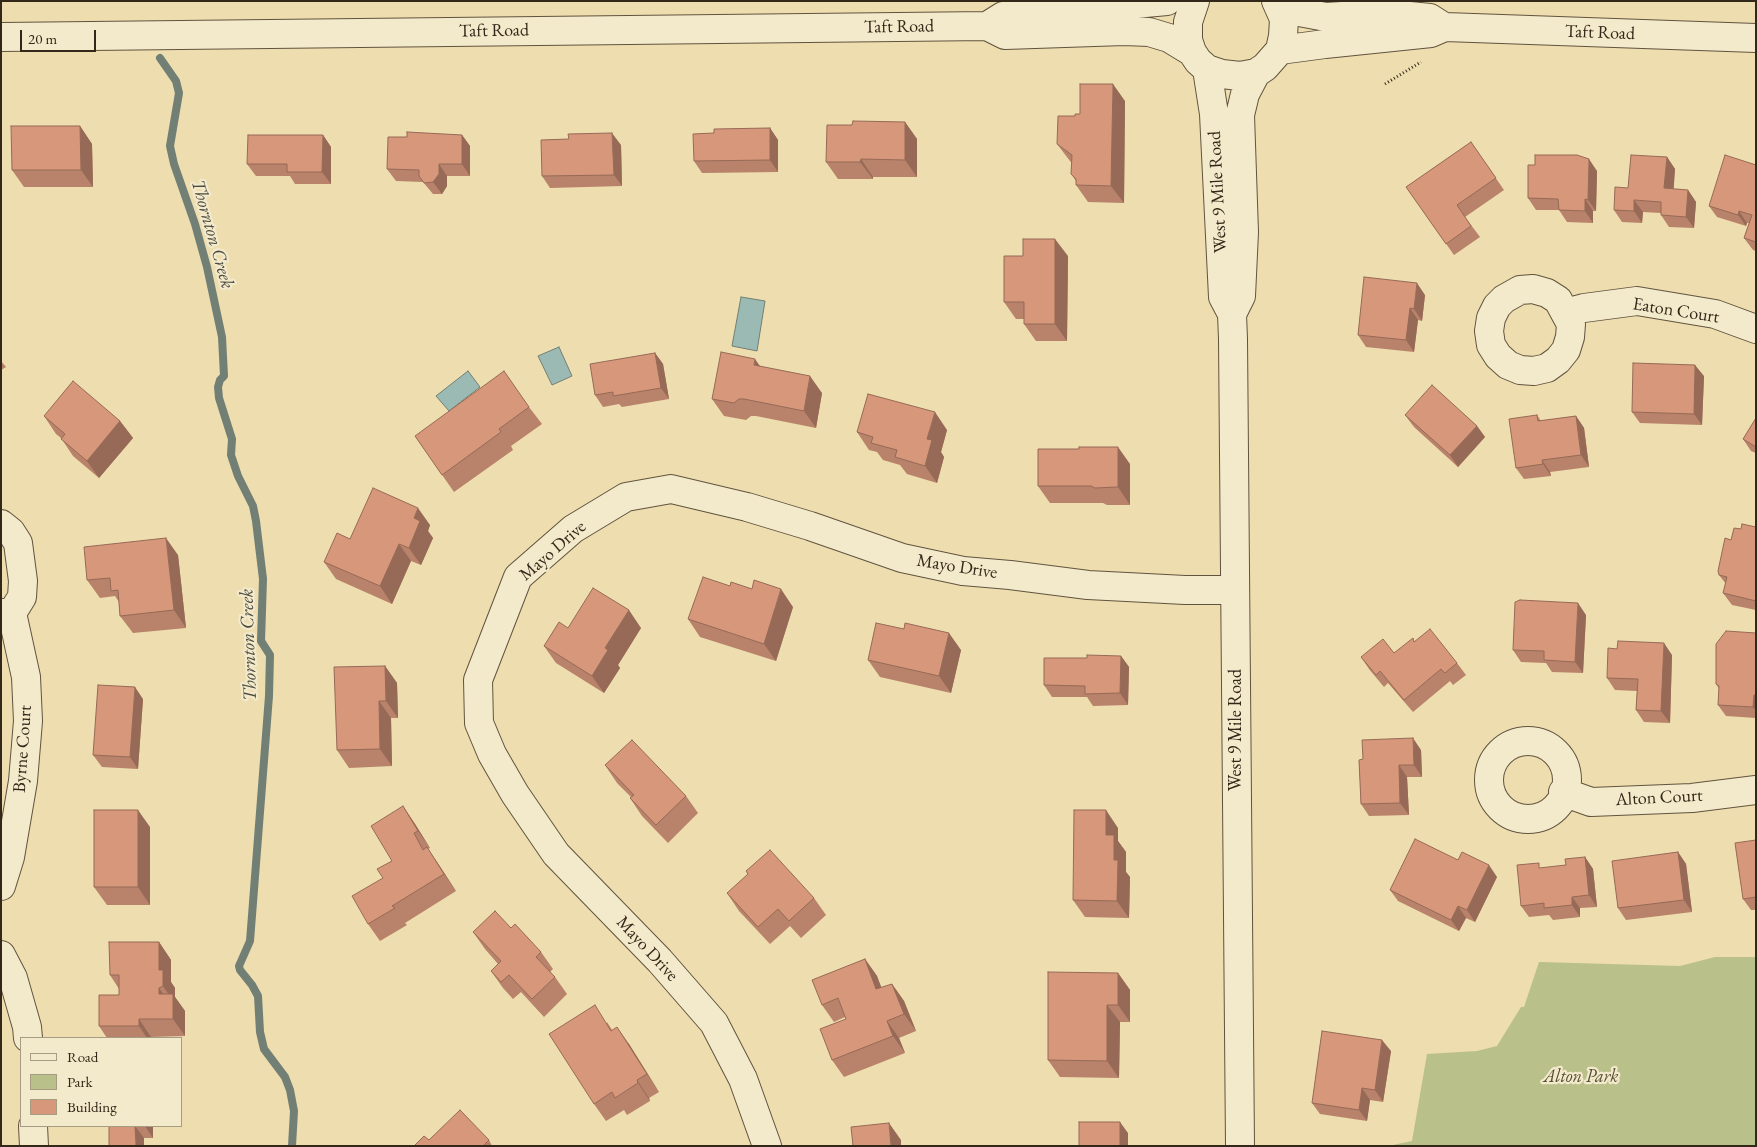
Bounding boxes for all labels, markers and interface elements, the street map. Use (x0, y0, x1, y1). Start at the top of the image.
street label: Taft Road (864, 16, 934, 38)
scale bar (22, 20, 99, 52)
street label: Taft Road (459, 20, 529, 42)
street label: Taft Road (1565, 21, 1635, 45)
text: 20 m (28, 29, 57, 48)
street label: West 9 Mile Road (1204, 130, 1232, 254)
water label: Thornton Creek (186, 177, 238, 291)
street label: Eaton Court (1631, 293, 1721, 329)
street label: Mayo Drive (515, 516, 591, 586)
street label: Mayo Drive (915, 550, 999, 584)
water label: Thornton Creek (236, 588, 262, 702)
street label: West 9 Mile Road (1225, 669, 1247, 791)
street label: Byrne Court (9, 705, 37, 793)
street label: Alton Court (1615, 785, 1703, 811)
street label: Mayo Drive (611, 912, 683, 986)
legend (20, 1037, 182, 1127)
text: Road (67, 1047, 98, 1066)
park label: Alton Park (1543, 1066, 1619, 1088)
text: Park (67, 1072, 93, 1091)
text: Building (67, 1097, 117, 1116)

